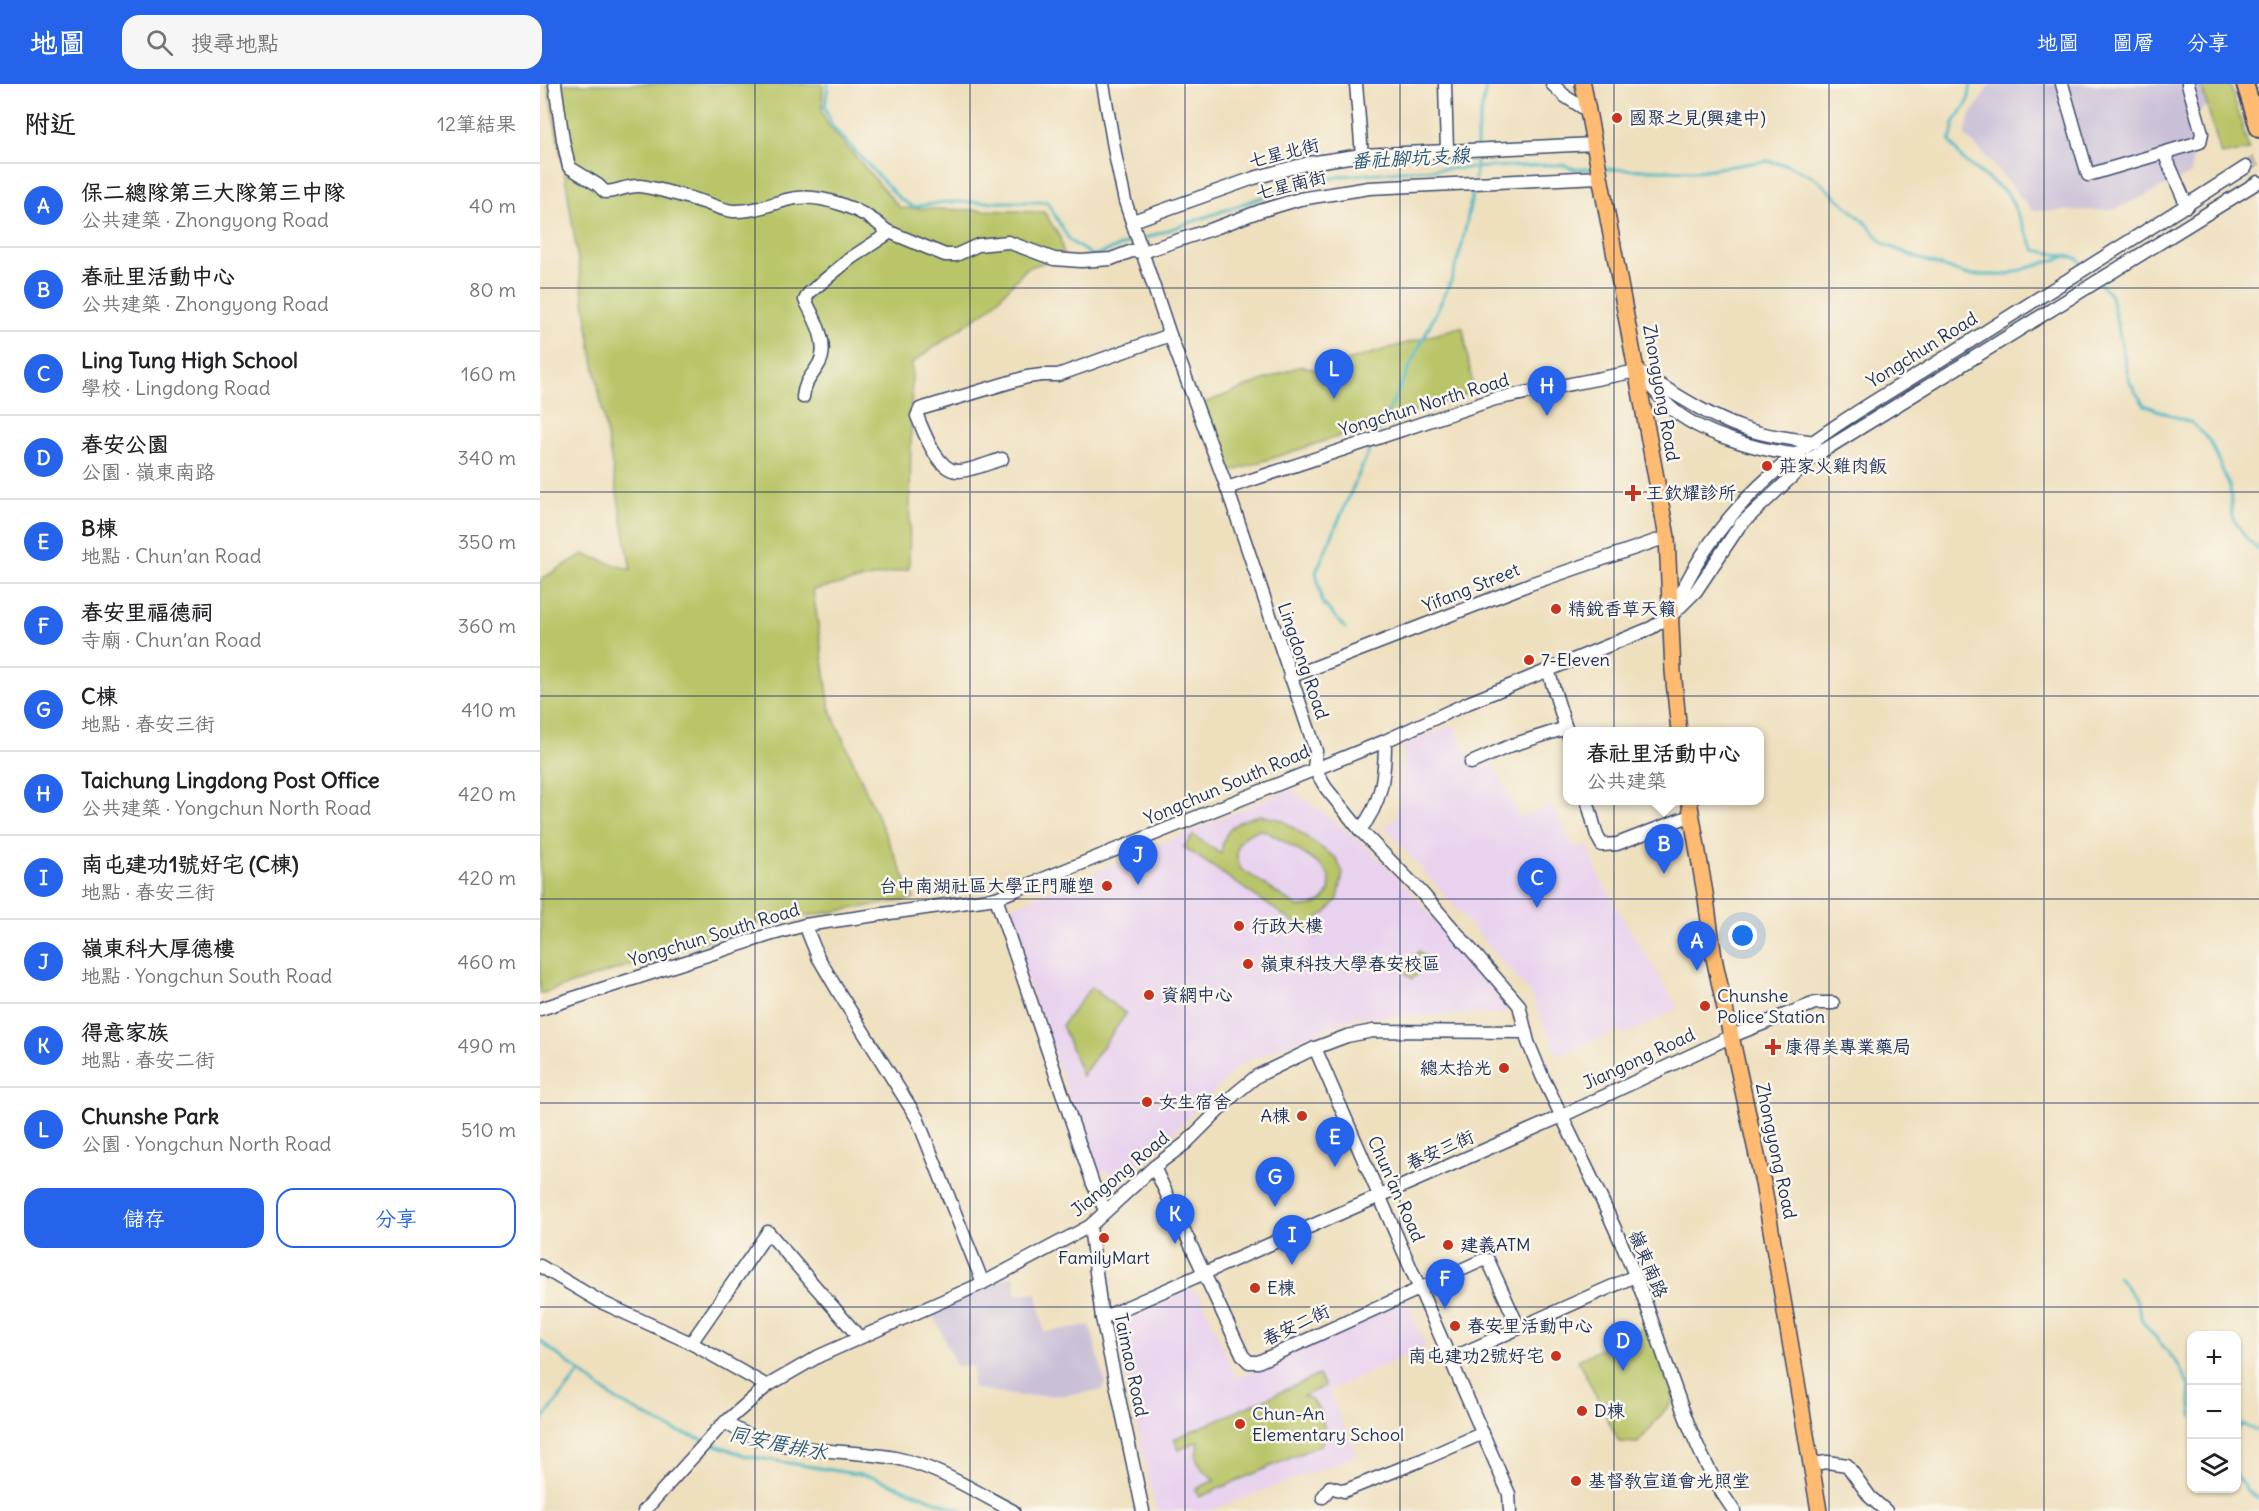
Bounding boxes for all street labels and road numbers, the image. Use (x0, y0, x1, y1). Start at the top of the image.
street label: 七星北街 (1246, 133, 1322, 172)
street label: 七星南街 (1253, 165, 1329, 204)
street label: Yongchun Road (1862, 306, 1982, 393)
street label: Zhongyong Road (1638, 323, 1685, 464)
street label: Yongchun North Road (1336, 368, 1512, 441)
street label: Yifang Street (1419, 558, 1523, 617)
street label: Lingdong Road (1273, 599, 1334, 723)
street label: Yongchun South Road (1141, 739, 1313, 830)
street label: Yongchun South Road (626, 897, 803, 971)
street label: Jiangong Road (1579, 1022, 1699, 1095)
street label: Zhongyong Road (1751, 1081, 1802, 1221)
street label: 春安三街 (1402, 1124, 1477, 1175)
street label: Jiangong Road (1066, 1126, 1174, 1221)
street label: Chun’an Road (1363, 1132, 1430, 1246)
street label: 嶺東南路 (1624, 1226, 1673, 1301)
street label: 春安二街 (1258, 1299, 1333, 1350)
street label: Taimao Road (1109, 1311, 1154, 1419)

